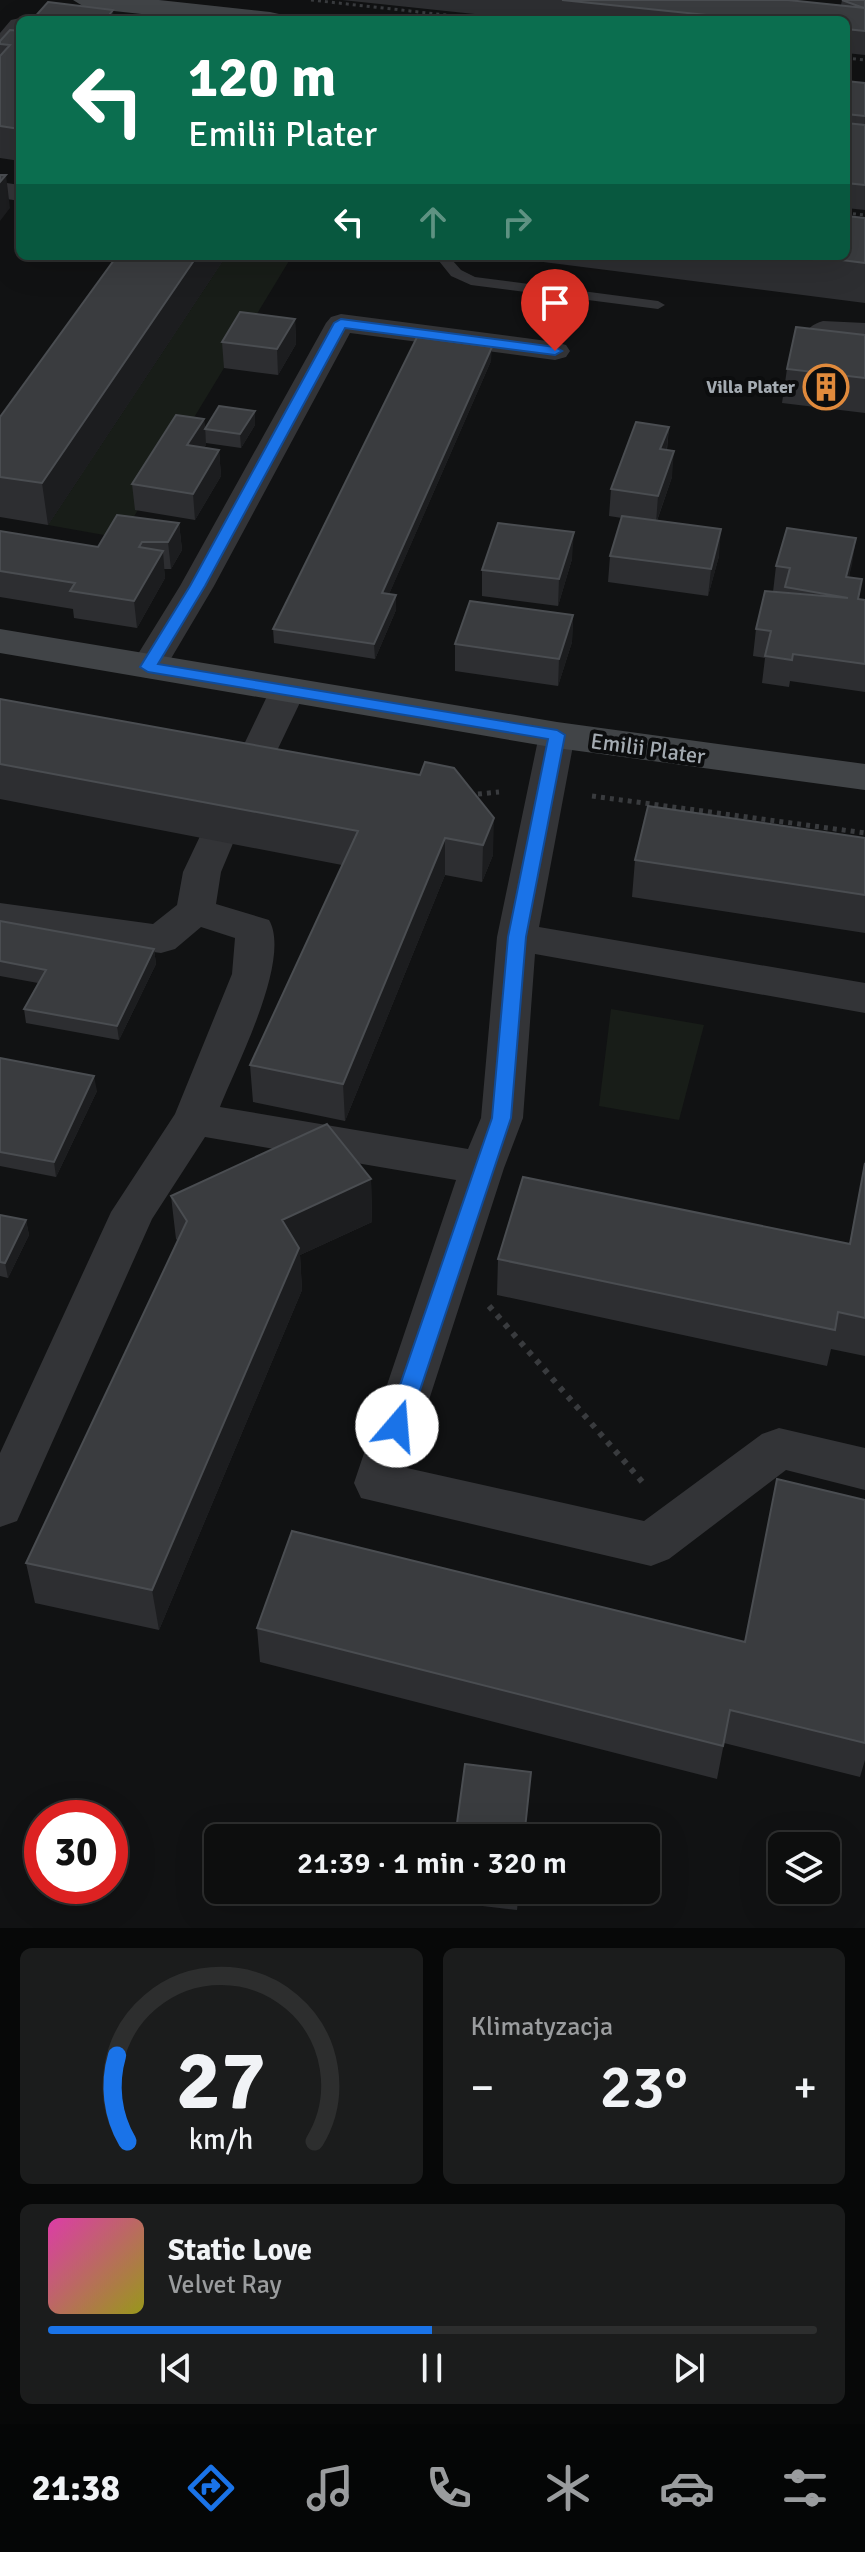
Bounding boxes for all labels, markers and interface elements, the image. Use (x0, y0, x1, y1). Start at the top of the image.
text: 120 m (188, 43, 336, 112)
icon: left (56, 48, 160, 152)
text: Emilii Plater (188, 112, 377, 157)
icon: left (327, 200, 371, 244)
icon: ahead (411, 200, 455, 244)
icon: right (495, 200, 539, 244)
pin (521, 269, 589, 351)
icon: arrive (533, 281, 577, 325)
building icon: Villa Plater (802, 363, 850, 411)
place label: Villa Plater (706, 376, 796, 398)
street label: Emilii Plater (589, 727, 707, 770)
position arrow (355, 1384, 439, 1468)
speed limit sign: 30 (24, 1800, 128, 1904)
map controls (768, 1832, 840, 1904)
button: layers (768, 1832, 840, 1904)
text: 21:39 · 1 min · 320 m (297, 1845, 567, 1882)
text: Klimatyzacja (471, 2011, 613, 2043)
text: 27 (176, 2030, 266, 2132)
text: 23° (600, 2051, 688, 2125)
text: − (471, 2061, 494, 2115)
text: + (793, 2061, 817, 2115)
text: km/h (189, 2122, 254, 2157)
text: Static Love (168, 2232, 312, 2269)
text: Velvet Ray (168, 2269, 282, 2301)
icon: previous (154, 2346, 198, 2390)
icon: pause (410, 2346, 454, 2390)
icon: next (667, 2346, 711, 2390)
icon: directions (183, 2460, 239, 2516)
icon: music (302, 2460, 358, 2516)
icon: phone (421, 2460, 477, 2516)
icon: climate (540, 2460, 596, 2516)
icon: car (659, 2460, 715, 2516)
icon: filters (777, 2460, 833, 2516)
text: 21:38 (31, 2466, 120, 2511)

